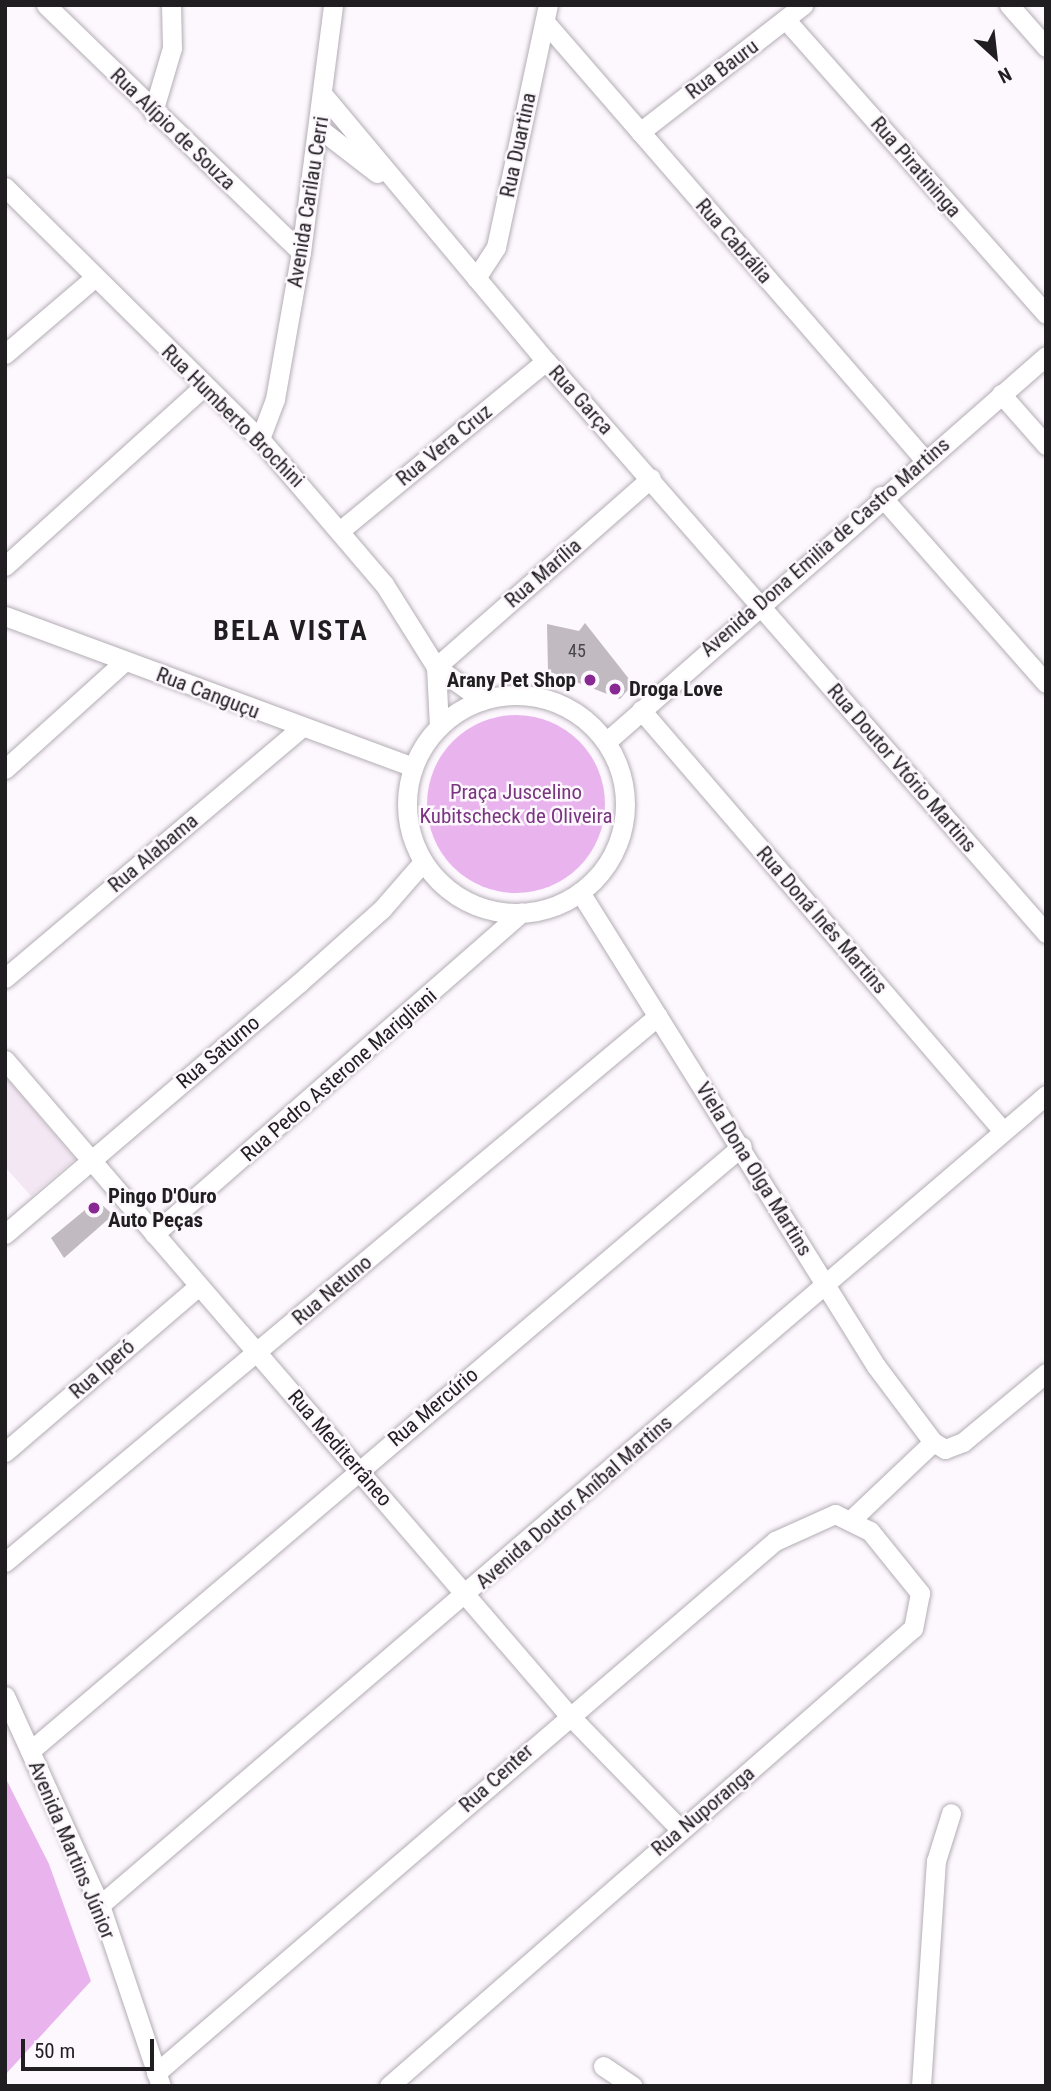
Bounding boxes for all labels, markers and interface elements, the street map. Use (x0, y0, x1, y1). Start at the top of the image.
north arrow (960, 21, 1030, 91)
street label: Rua Bauru (681, 34, 763, 104)
text: N (994, 62, 1015, 88)
street label: Rua Alípio de Souza (105, 63, 241, 195)
street label: Rua Duartina (495, 90, 541, 200)
street label: Rua Piratininga (865, 111, 967, 223)
street label: Avenida Carilau Cerri (282, 115, 334, 289)
street label: Rua Cabrália (690, 193, 778, 289)
street label: Rua Humberto Brochini (156, 339, 310, 493)
street label: Rua Garça (543, 360, 619, 440)
street label: Rua Vera Cruz (391, 399, 497, 491)
street label: Avenida Dona Emilia de Castro Martins (695, 432, 955, 662)
street label: Rua Marília (500, 533, 586, 613)
district label: BELA VISTA (215, 614, 367, 648)
house number: 45 (568, 640, 586, 662)
street label: Rua Canguçu (153, 662, 263, 724)
place label: Arany Pet Shop (447, 667, 576, 693)
marker: Arany Pet Shop (582, 672, 598, 688)
place label: Droga Love (629, 676, 723, 702)
street label: Rua Doutor Vtório Martins (822, 679, 982, 857)
marker: Droga Love (607, 681, 623, 697)
park label: Praça Juscelino Kubitscheck de Oliveira (420, 779, 612, 829)
street label: Rua Alabama (103, 808, 203, 898)
street label: Rua Doná Inês Martins (751, 841, 893, 999)
street label: Rua Pedro Asterone Marigliani (236, 983, 442, 1167)
street label: Rua Saturno (171, 1010, 265, 1094)
street label: Viela Dona Olga Martins (690, 1078, 818, 1260)
place label: Pingo D'Ouro Auto Peças (108, 1183, 217, 1233)
marker: Pingo D'Ouro Auto Peças (86, 1200, 102, 1216)
street label: Rua Netuno (287, 1249, 377, 1331)
street label: Rua Iperó (64, 1334, 140, 1404)
street label: Rua Mercúrio (383, 1362, 483, 1452)
street label: Rua Mediterrâneo (283, 1385, 397, 1511)
street label: Avenida Doutor Aníbal Martins (471, 1410, 677, 1594)
street label: Rua Center (454, 1738, 538, 1818)
street label: Avenida Martins Júnior (23, 1757, 121, 1943)
street label: Rua Nuporanga (646, 1761, 760, 1861)
scale bar (24, 2024, 158, 2068)
text: 50 m (34, 2039, 75, 2063)

